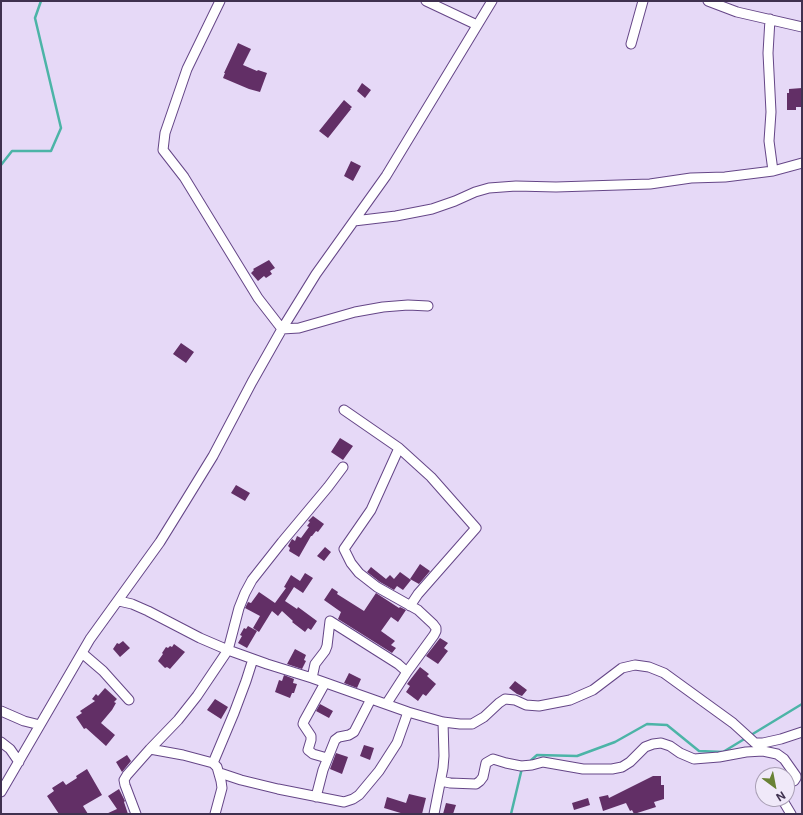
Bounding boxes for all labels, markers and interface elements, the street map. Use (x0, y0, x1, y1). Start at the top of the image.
north arrow (755, 767, 795, 807)
text: N (774, 788, 788, 804)

